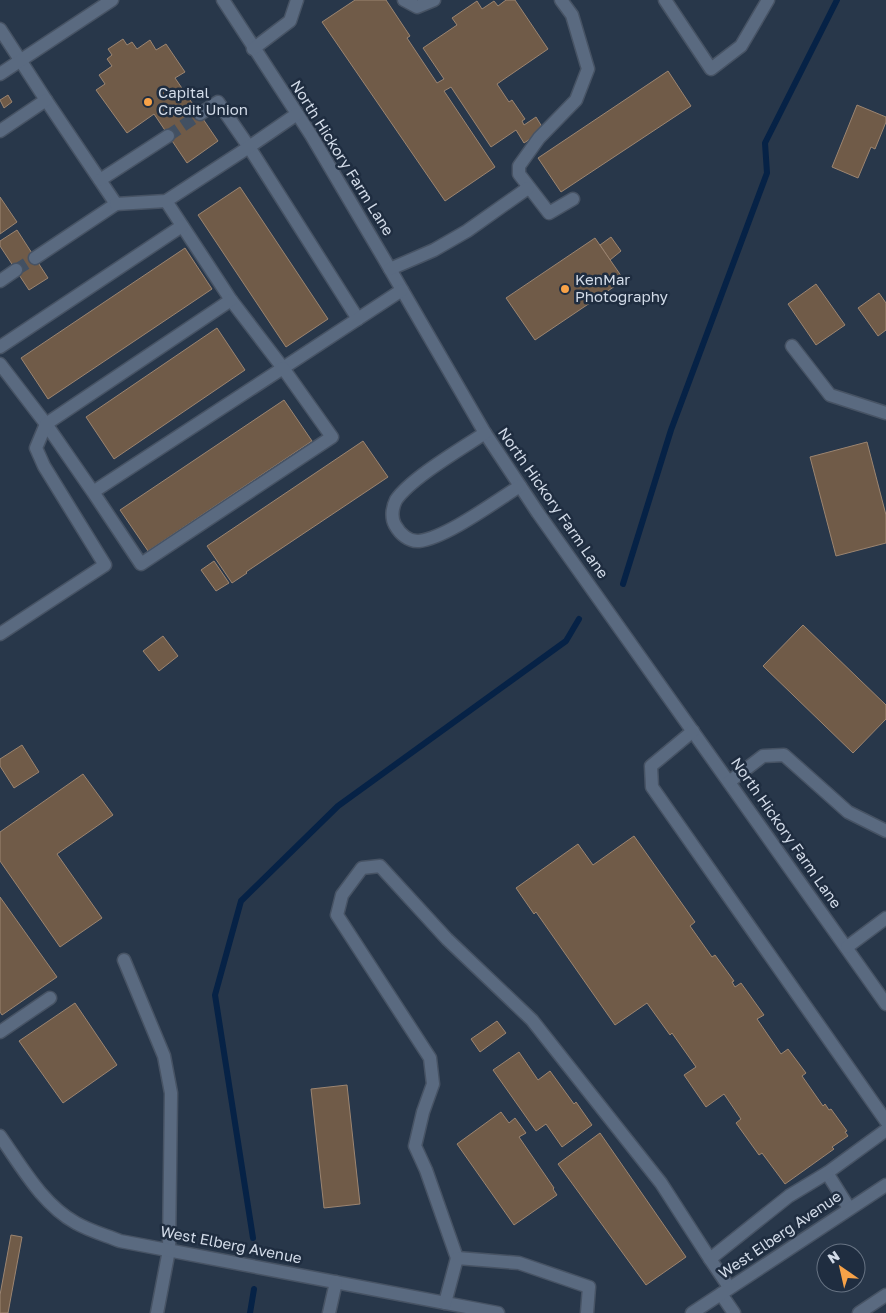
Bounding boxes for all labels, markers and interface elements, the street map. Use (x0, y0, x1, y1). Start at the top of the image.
street label: North Hickory Farm Lane (288, 76, 398, 239)
place label: Capital Credit Union (158, 83, 248, 118)
marker: Capital Credit Union (142, 96, 154, 108)
place label: KenMar Photography (575, 270, 669, 305)
marker: KenMar Photography (559, 283, 571, 295)
street label: North Hickory Farm Lane (495, 424, 613, 581)
street label: North Hickory Farm Lane (728, 754, 846, 911)
street label: West Elberg Avenue (715, 1186, 844, 1282)
street label: West Elberg Avenue (159, 1221, 304, 1267)
north arrow (816, 1243, 866, 1293)
text: N (824, 1247, 843, 1267)

